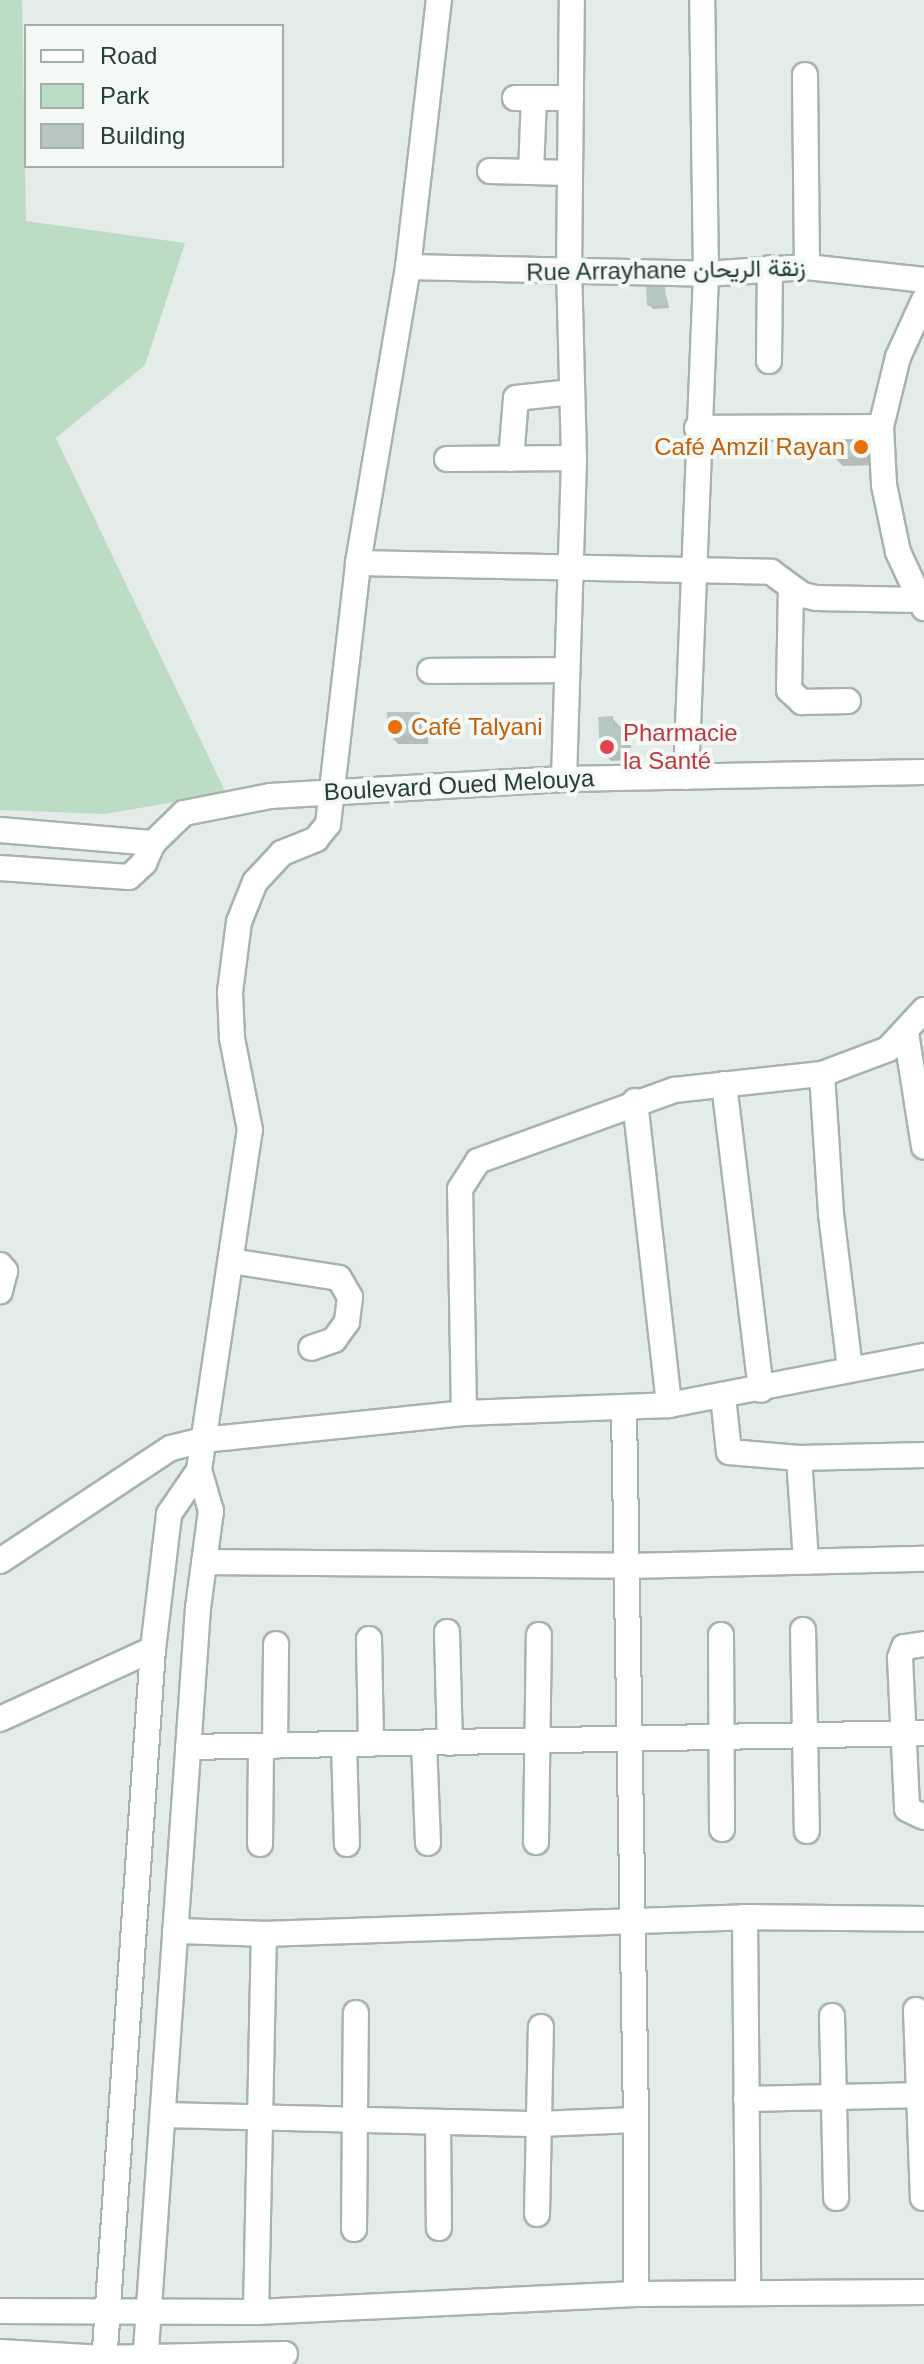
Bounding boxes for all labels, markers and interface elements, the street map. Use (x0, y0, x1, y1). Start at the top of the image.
legend (24, 24, 284, 168)
text: Road (100, 42, 157, 69)
text: Park (100, 82, 149, 109)
text: Building (100, 122, 185, 149)
street label: Rue Arrayhane زنقة الريحان (525, 253, 807, 287)
place label: Café Amzil Rayan (653, 433, 845, 461)
marker: Café Amzil Rayan (852, 438, 870, 456)
place label: Café Talyani (411, 713, 543, 741)
marker: Café Talyani (386, 718, 404, 736)
place label: Pharmacie la Santé (623, 719, 738, 775)
marker: Pharmacie la Santé (598, 738, 616, 756)
street label: Boulevard Oued Melouya (323, 764, 595, 806)

